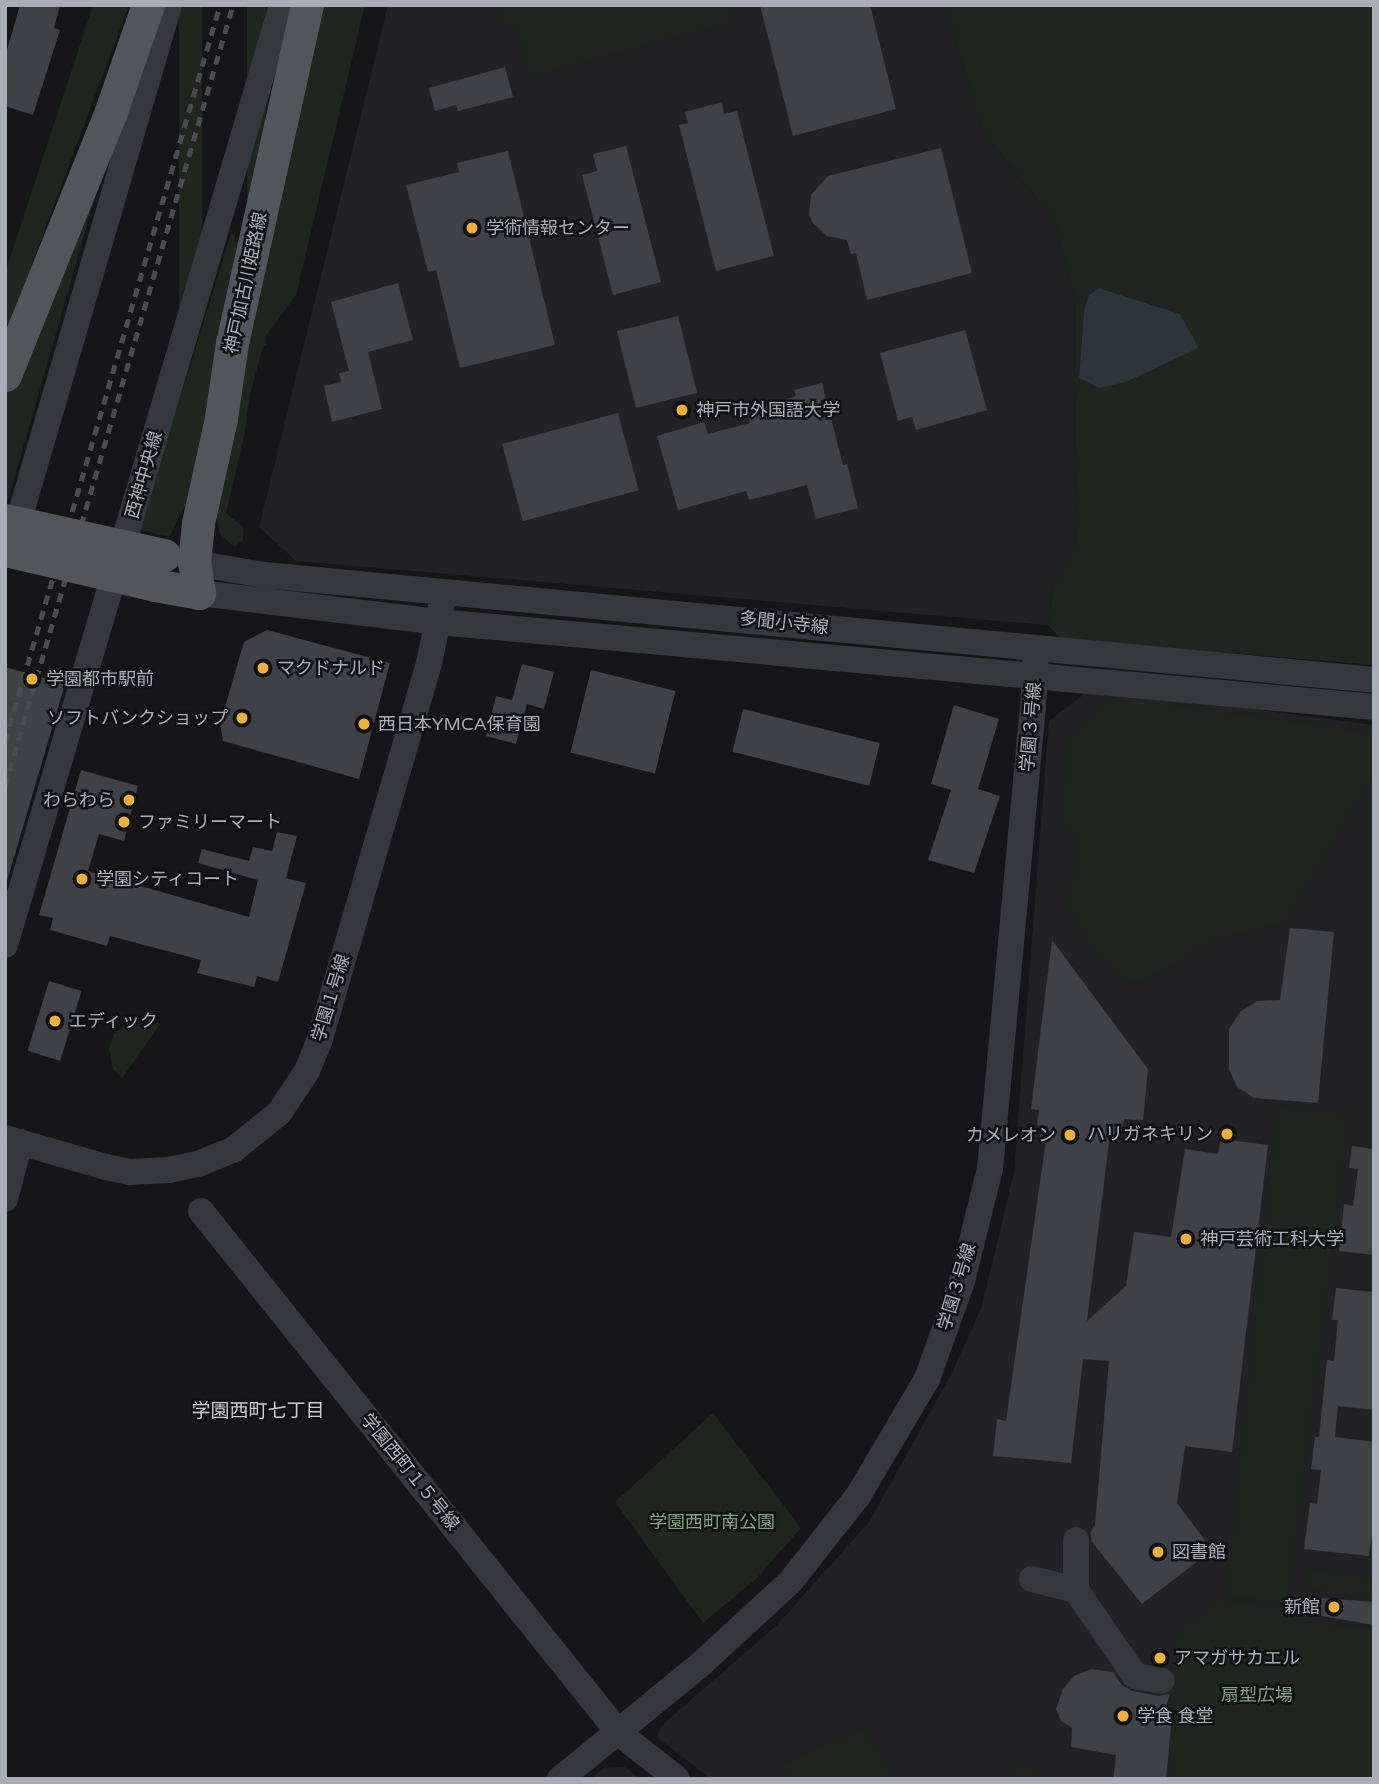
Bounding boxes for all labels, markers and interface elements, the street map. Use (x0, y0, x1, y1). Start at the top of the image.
street label: 神戸加古川姫路線 (220, 210, 272, 356)
place label: 学術情報センター (486, 217, 630, 239)
marker: 学術情報センター (464, 220, 480, 236)
place label: 神戸市外国語大学 (696, 399, 840, 421)
marker: 神戸市外国語大学 (674, 402, 690, 418)
street label: 西神中央線 (121, 429, 167, 521)
street label: 多聞小寺線 (738, 608, 830, 638)
place label: マクドナルド (277, 657, 385, 679)
marker: マクドナルド (255, 660, 271, 676)
place label: 学園都市駅前 (46, 668, 154, 690)
marker: 学園都市駅前 (24, 671, 40, 687)
street label: 学園３号線 (1016, 681, 1046, 773)
place label: ソフトバンクショップ (48, 707, 228, 729)
marker: ソフトバンクショップ (234, 710, 250, 726)
place label: 西日本YMCA保育園 (378, 713, 541, 735)
marker: 西日本YMCA保育園 (356, 716, 372, 732)
place label: わらわら (43, 789, 115, 811)
marker: わらわら (121, 792, 137, 808)
place label: ファミリーマート (138, 811, 282, 833)
marker: ファミリーマート (116, 814, 132, 830)
place label: 学園シティコート (96, 868, 240, 890)
marker: 学園シティコート (74, 871, 90, 887)
street label: 学園１号線 (308, 952, 354, 1044)
place label: エディック (69, 1010, 159, 1032)
marker: エディック (47, 1013, 63, 1029)
place label: ハリガネキリン (1087, 1123, 1213, 1145)
place label: カメレオン (966, 1124, 1056, 1146)
marker: ハリガネキリン (1219, 1126, 1235, 1142)
marker: カメレオン (1062, 1127, 1078, 1143)
place label: 神戸芸術工科大学 (1200, 1228, 1344, 1250)
marker: 神戸芸術工科大学 (1178, 1231, 1194, 1247)
street label: 学園３号線 (934, 1241, 980, 1333)
district label: 学園西町七丁目 (192, 1401, 324, 1423)
street label: 学園西町１５号線 (356, 1409, 464, 1535)
park label: 学園西町南公園 (649, 1511, 775, 1533)
place label: 図書館 (1172, 1541, 1226, 1563)
marker: 図書館 (1150, 1544, 1166, 1560)
place label: 新館 (1284, 1596, 1320, 1618)
marker: 新館 (1326, 1599, 1342, 1615)
place label: アマガサカエル (1174, 1647, 1300, 1669)
marker: アマガサカエル (1152, 1650, 1168, 1666)
park label: 扇型広場 (1221, 1684, 1293, 1706)
place label: 学食 食堂 (1137, 1705, 1214, 1727)
marker: 学食 食堂 (1115, 1708, 1131, 1724)

